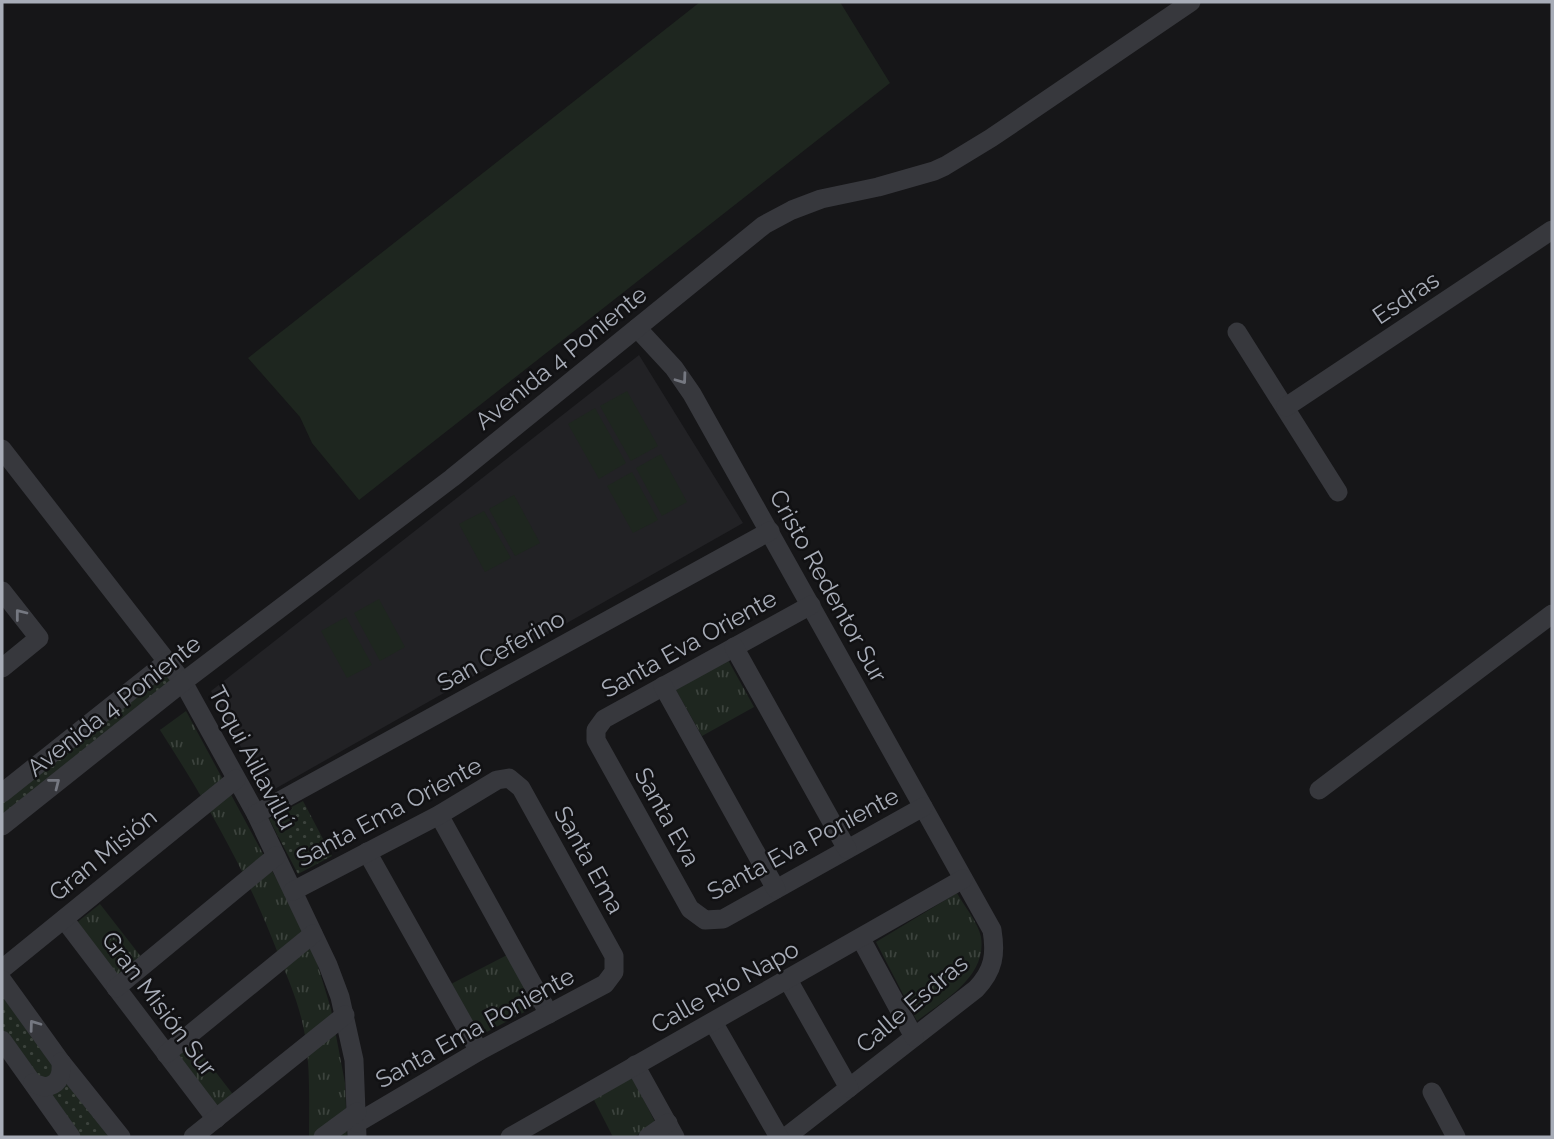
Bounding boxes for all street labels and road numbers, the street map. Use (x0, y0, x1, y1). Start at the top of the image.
street label: Esdras (1367, 265, 1445, 330)
street label: Avenida 4 Poniente (469, 279, 652, 436)
street label: Cristo Redentor Sur (764, 484, 894, 688)
street label: Santa Eva Oriente (596, 583, 782, 704)
street label: San Ceferino (432, 604, 570, 698)
street label: Avenida 4 Poniente (21, 629, 206, 782)
street label: Toqui Aillavillú (202, 681, 302, 835)
street label: Santa Ema Oriente (291, 750, 487, 873)
street label: Santa Eva (628, 762, 706, 871)
street label: Santa Eva Poniente (702, 781, 903, 906)
street label: Santa Ema (548, 801, 631, 919)
street label: Gran Misión (43, 802, 162, 907)
street label: Gran Misión Sur (96, 926, 224, 1082)
street label: Calle Río Napo (646, 934, 804, 1039)
street label: Calle Esdras (850, 948, 973, 1059)
street label: Santa Ema Poniente (370, 961, 579, 1094)

